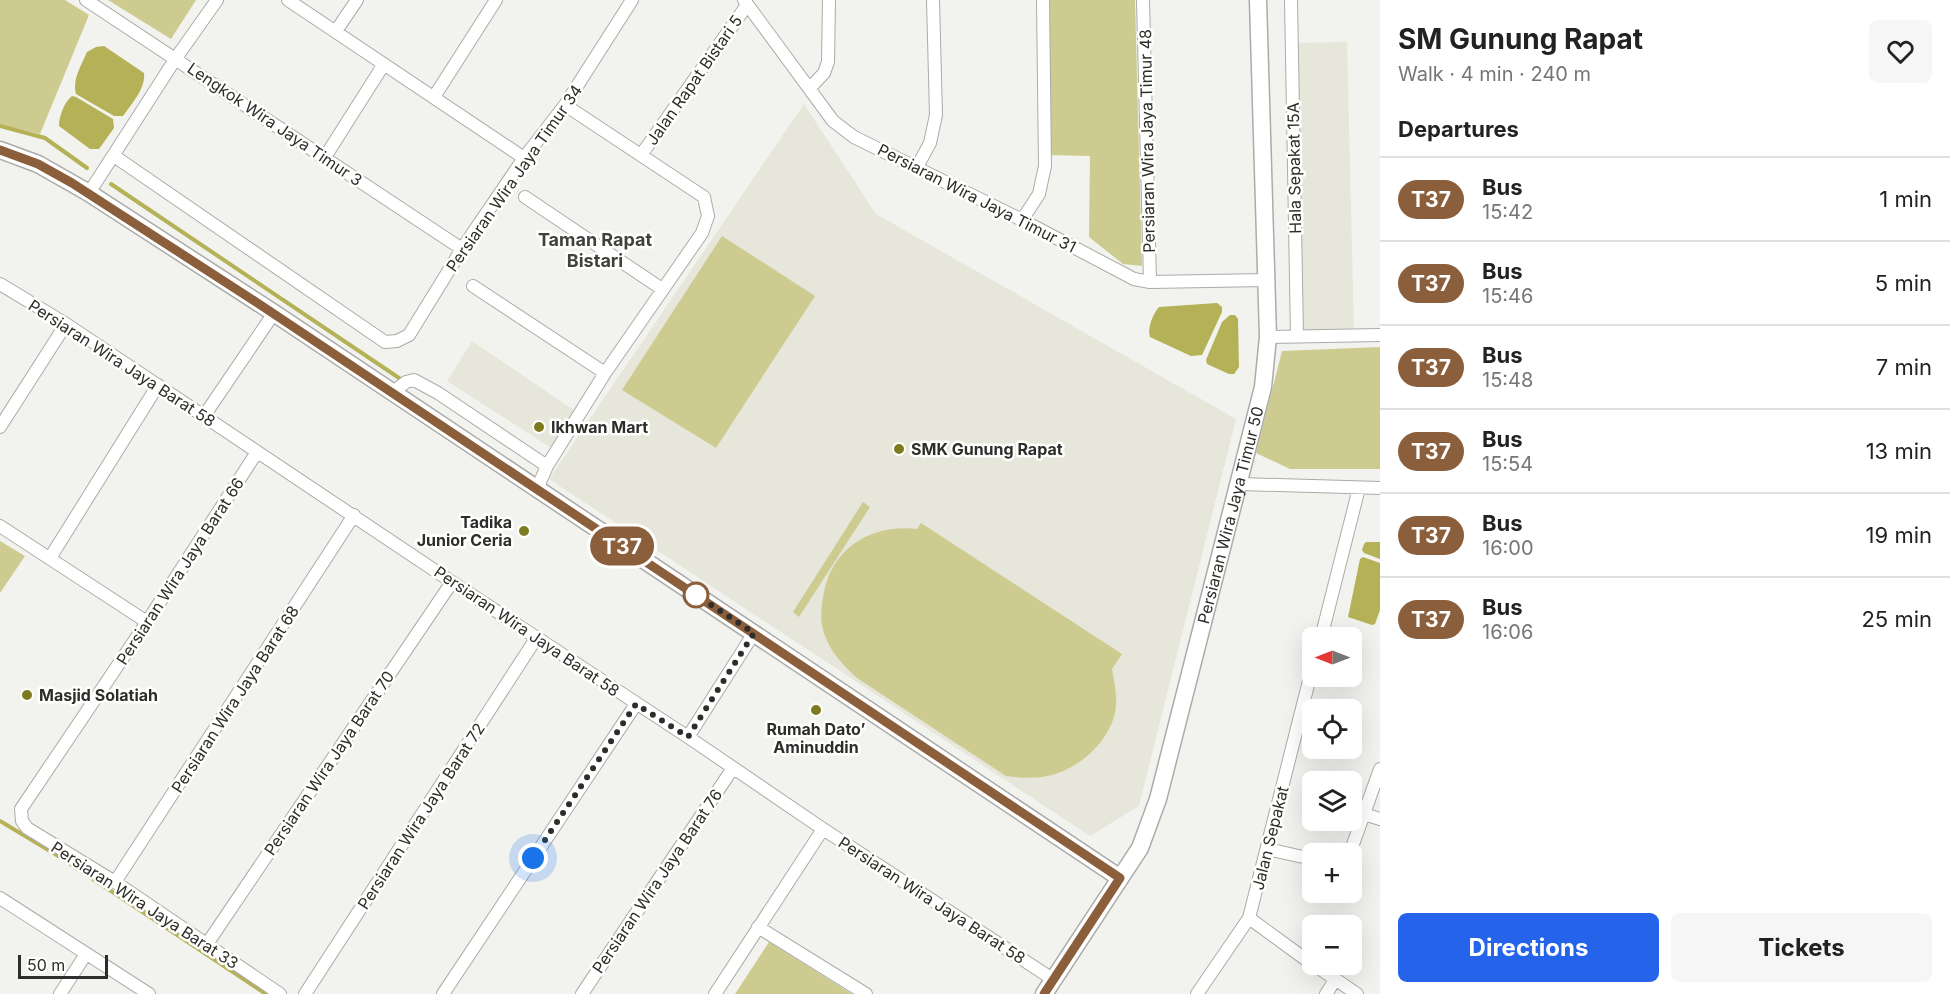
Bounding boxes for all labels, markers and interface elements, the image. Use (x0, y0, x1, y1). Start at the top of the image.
street label: Jalan Rapat Bistari 5 (642, 11, 746, 149)
button: heart (1869, 20, 1932, 83)
text: SM Gunung Rapat (1398, 22, 1643, 56)
street label: Persiaran Wira Jaya Timur 48 (1135, 29, 1159, 253)
street label: Lengkok Wira Jaya Timur 3 (184, 58, 366, 190)
text: Walk · 4 min · 240 m (1398, 62, 1591, 86)
street label: Persiaran Wira Jaya Timur 34 (442, 81, 586, 275)
street label: Hala Sepakat 15A (1283, 102, 1305, 234)
text: Departures (1398, 116, 1519, 142)
street label: Persiaran Wira Jaya Timur 31 (875, 139, 1079, 257)
text: Bus (1482, 174, 1523, 200)
text: 1 min (1879, 186, 1932, 212)
text: T37 (1411, 187, 1451, 212)
text: 15:42 (1482, 200, 1533, 224)
district label: Taman Rapat Bistari (538, 229, 653, 271)
text: Bus (1482, 258, 1523, 284)
text: 5 min (1875, 270, 1932, 296)
text: T37 (1411, 271, 1451, 296)
text: 15:46 (1482, 284, 1533, 308)
street label: Persiaran Wira Jaya Barat 58 (25, 295, 219, 431)
text: Bus (1482, 342, 1523, 368)
text: 7 min (1876, 354, 1932, 380)
text: T37 (1411, 355, 1451, 380)
text: 15:48 (1482, 368, 1533, 392)
street label: Persiaran Wira Jaya Timur 50 (1193, 404, 1268, 626)
place label: Ikhwan Mart (551, 417, 648, 437)
marker: Ikhwan Mart (532, 420, 546, 434)
text: Bus (1482, 426, 1523, 452)
text: 13 min (1866, 438, 1932, 464)
place label: SMK Gunung Rapat (911, 439, 1063, 459)
text: T37 (1411, 439, 1451, 464)
marker: SMK Gunung Rapat (892, 442, 906, 456)
text: 15:54 (1482, 452, 1533, 476)
street label: Persiaran Wira Jaya Barat 66 (112, 474, 248, 668)
text: Bus (1482, 510, 1523, 536)
place label: Tadika Junior Ceria (417, 512, 512, 550)
text: 19 min (1866, 522, 1932, 548)
text: T37 (1411, 523, 1451, 548)
marker: Tadika Junior Ceria (517, 524, 531, 538)
line badge: T37 (588, 526, 656, 566)
text: T37 (602, 534, 642, 559)
text: 16:00 (1482, 536, 1534, 560)
street label: Persiaran Wira Jaya Barat 58 (431, 561, 623, 701)
unlabelled marker (683, 582, 709, 608)
text: Bus (1482, 594, 1523, 620)
street label: Persiaran Wira Jaya Barat 68 (167, 602, 303, 796)
text: 25 min (1861, 606, 1932, 632)
text: T37 (1411, 607, 1451, 632)
text: 16:06 (1482, 620, 1533, 644)
north arrow (1302, 627, 1362, 687)
map controls (1302, 627, 1362, 975)
street label: Persiaran Wira Jaya Barat 70 (260, 667, 398, 859)
place label: Masjid Solatiah (39, 685, 158, 705)
marker: Masjid Solatiah (20, 688, 34, 702)
button: locate (1302, 699, 1362, 759)
marker: Rumah Dato’ Aminuddin (809, 703, 823, 717)
street label: Persiaran Wira Jaya Barat 72 (353, 719, 489, 913)
place label: Rumah Dato’ Aminuddin (766, 719, 866, 757)
button: layers (1302, 771, 1362, 831)
street label: Jalan Sepakat (1247, 784, 1293, 892)
street label: Persiaran Wira Jaya Barat 76 (588, 785, 726, 977)
street label: Persiaran Wira Jaya Barat 58 (835, 832, 1029, 968)
street label: Persiaran Wira Jaya Barat 33 (48, 837, 242, 973)
your location (518, 843, 548, 873)
button: + (1302, 843, 1362, 903)
button: Directions (1398, 913, 1659, 982)
button: Tickets (1671, 913, 1932, 982)
button: − (1302, 915, 1362, 975)
scale bar (18, 952, 108, 980)
text: 50 m (27, 955, 65, 975)

